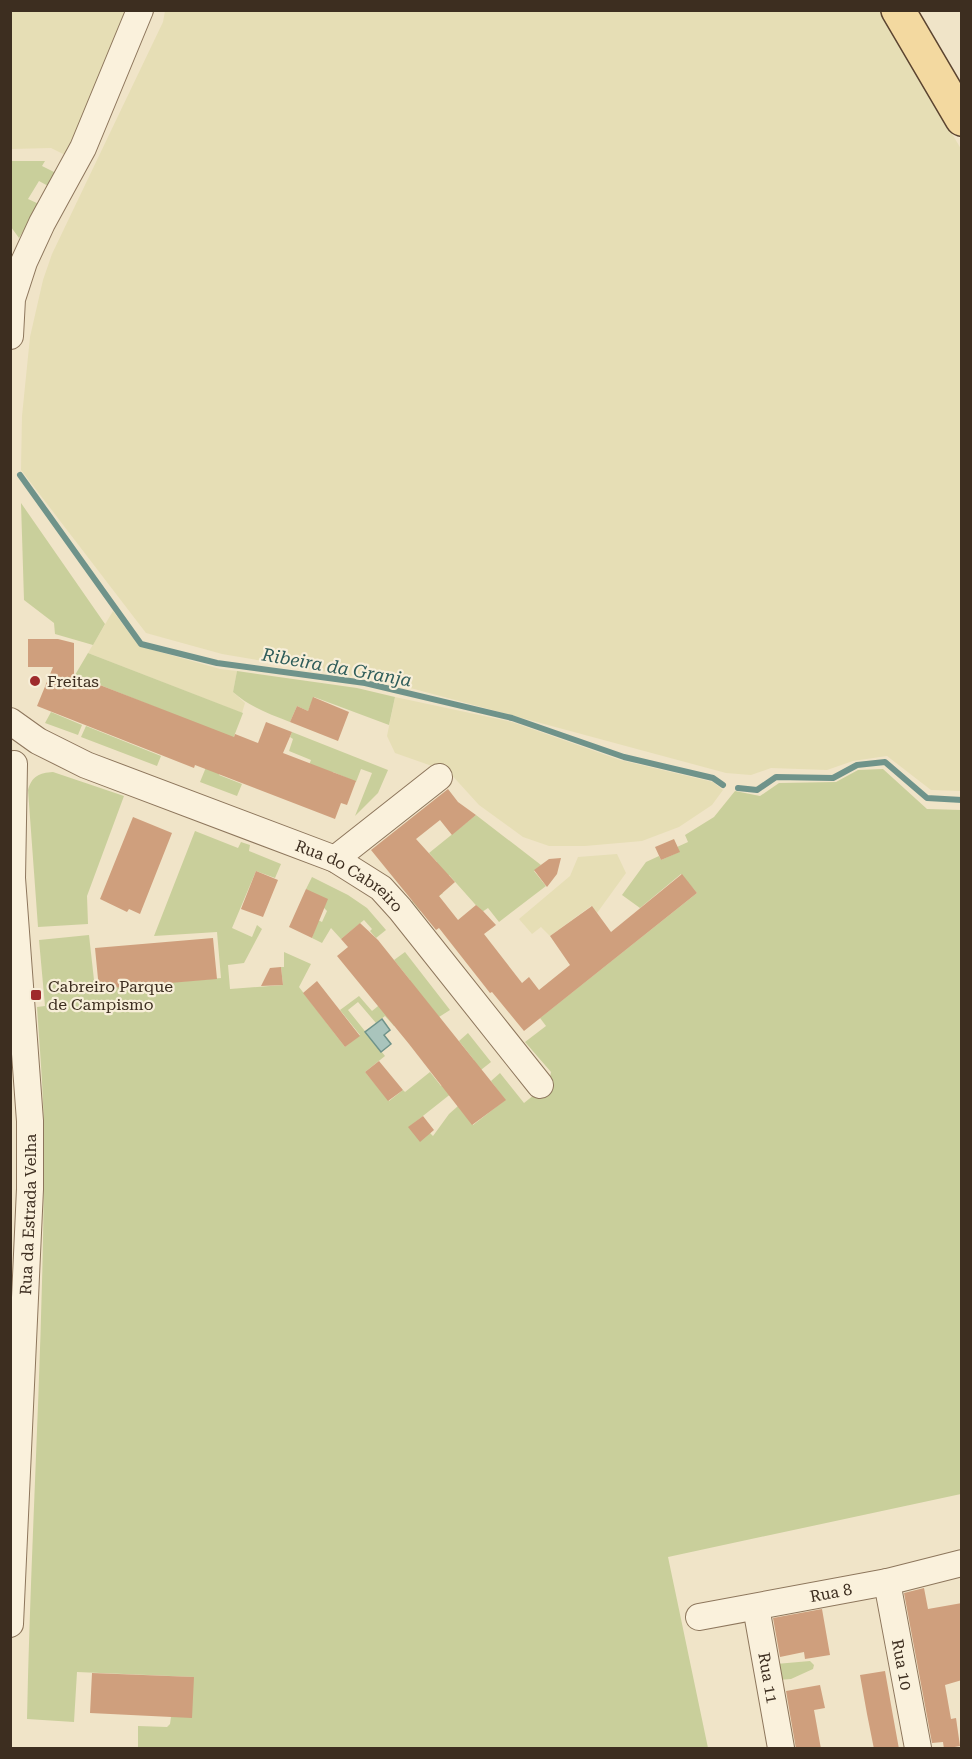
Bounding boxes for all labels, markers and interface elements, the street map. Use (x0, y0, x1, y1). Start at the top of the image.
water label: Ribeira da Granja (260, 643, 414, 691)
place label: Freitas (47, 672, 99, 691)
marker: Freitas (28, 674, 42, 688)
street label: Rua do Cabreiro (293, 835, 407, 916)
place label: Cabreiro Parque de Campismo (48, 977, 173, 1014)
marker: Cabreiro Parque de Campismo (29, 988, 43, 1002)
street label: Rua da Estrada Velha (16, 1133, 40, 1296)
street label: Rua 8 (808, 1579, 853, 1606)
street label: Rua 10 (888, 1638, 916, 1692)
street label: Rua 11 (755, 1651, 782, 1705)

